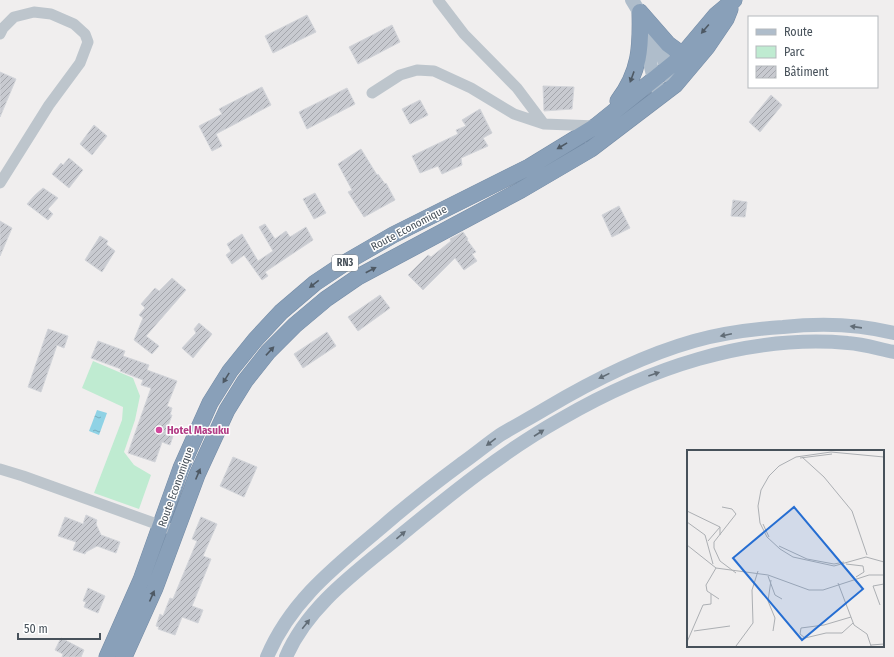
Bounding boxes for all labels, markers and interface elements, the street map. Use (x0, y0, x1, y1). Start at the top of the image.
legend (748, 16, 878, 88)
one-way arrow (700, 23, 709, 34)
text: Route (784, 25, 813, 39)
text: Parc (784, 45, 805, 59)
text: Bâtiment (784, 65, 829, 79)
one-way arrow (629, 72, 635, 84)
one-way arrow (556, 143, 568, 150)
street label: Route Economique (369, 203, 449, 253)
road number: RN3 (332, 255, 358, 271)
one-way arrow (365, 267, 377, 273)
one-way arrow (309, 280, 320, 288)
one-way arrow (849, 324, 862, 330)
one-way arrow (720, 332, 733, 338)
one-way arrow (265, 346, 274, 356)
one-way arrow (649, 370, 661, 376)
one-way arrow (222, 373, 229, 384)
one-way arrow (598, 373, 610, 380)
place label: Hotel Masuku (167, 424, 229, 437)
marker: Hotel Masuku (154, 425, 164, 435)
one-way arrow (533, 429, 545, 436)
one-way arrow (486, 437, 497, 446)
street label: Route Economique (156, 445, 196, 529)
inset map (687, 450, 884, 647)
one-way arrow (195, 468, 201, 480)
one-way arrow (396, 531, 406, 540)
one-way arrow (148, 590, 155, 602)
scale bar (18, 615, 100, 641)
one-way arrow (302, 618, 310, 629)
text: 50 m (24, 622, 48, 636)

